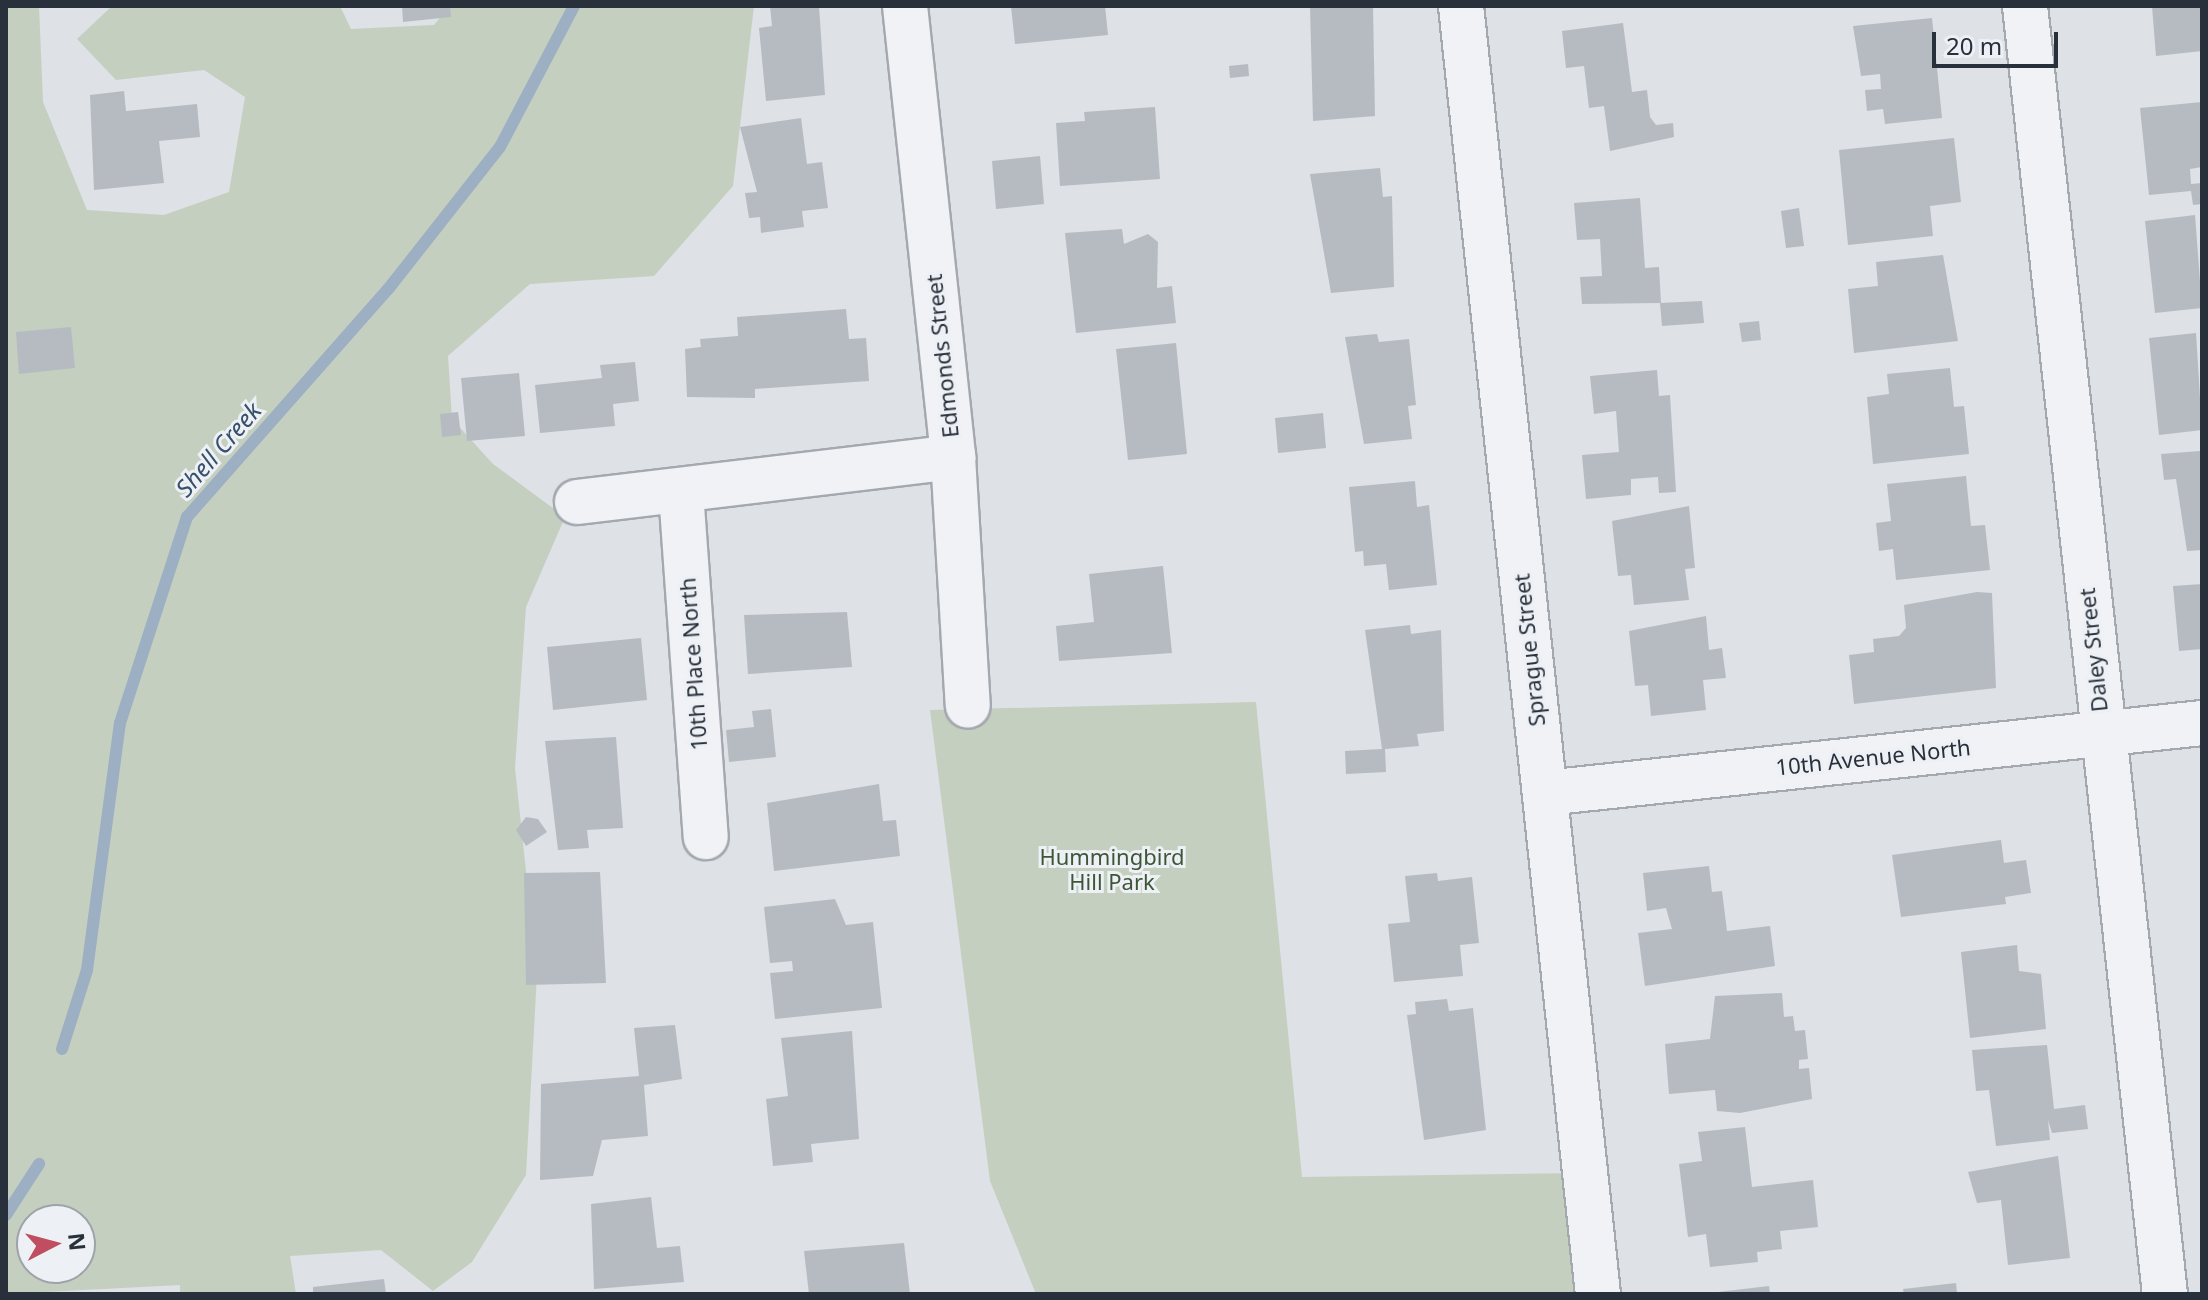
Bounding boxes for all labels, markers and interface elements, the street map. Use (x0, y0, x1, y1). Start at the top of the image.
scale bar (1936, 16, 2062, 66)
text: 20 m (1946, 29, 2002, 62)
street label: Edmonds Street (920, 273, 964, 439)
water label: Shell Creek (169, 396, 267, 502)
street label: Sprague Street (1508, 572, 1550, 728)
street label: 10th Place North (674, 577, 712, 751)
street label: Daley Street (2073, 587, 2113, 713)
street label: 10th Avenue North (1774, 734, 1972, 780)
park label: Hummingbird Hill Park (1039, 843, 1185, 894)
north arrow (16, 1204, 96, 1284)
text: N (62, 1231, 94, 1252)

